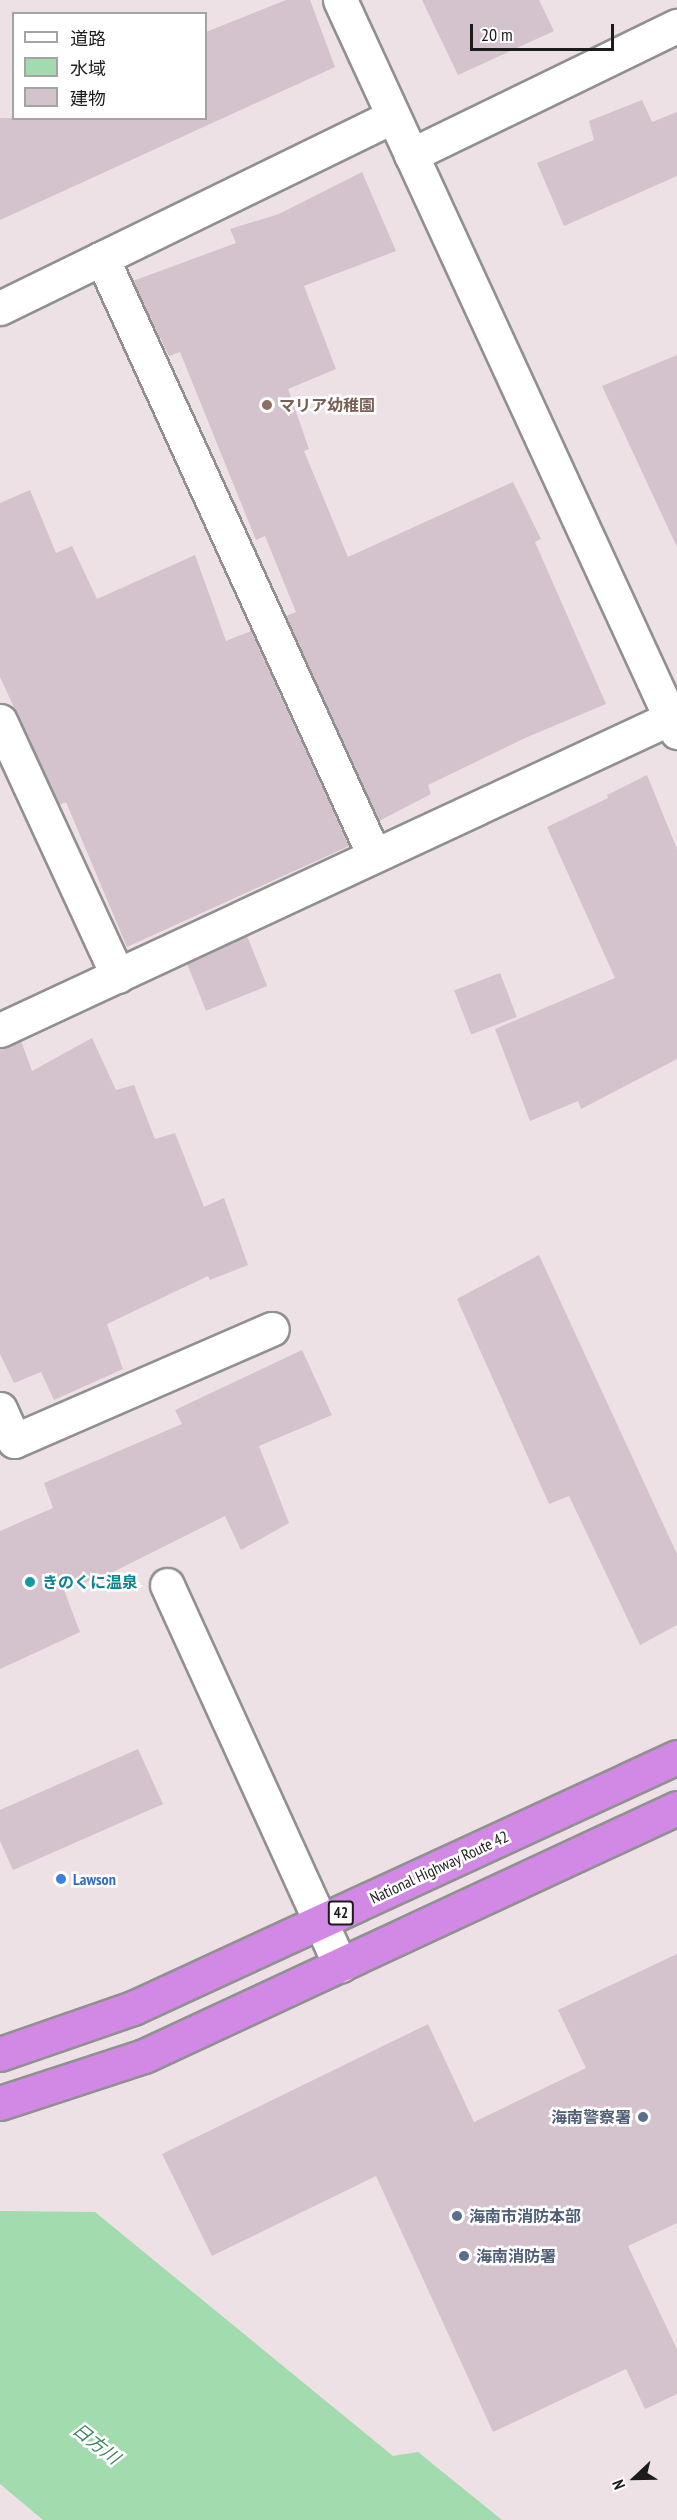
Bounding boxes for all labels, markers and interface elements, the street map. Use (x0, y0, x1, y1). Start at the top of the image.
legend (12, 12, 207, 120)
scale bar (473, 12, 617, 50)
text: 20 m (481, 23, 513, 46)
text: 道路 (70, 27, 106, 50)
text: 水域 (70, 57, 106, 80)
text: 建物 (70, 87, 106, 110)
place label: マリア幼稚園 (279, 395, 375, 415)
marker: マリア幼稚園 (260, 398, 274, 412)
place label: きのくに温泉 (42, 1572, 138, 1592)
marker: きのくに温泉 (23, 1575, 37, 1589)
street label: National Highway Route 42 (366, 1826, 512, 1908)
place label: Lawson (73, 1869, 116, 1889)
marker: Lawson (54, 1872, 68, 1886)
road number: 42 (328, 1901, 354, 1925)
place label: 海南警察署 (551, 2107, 631, 2127)
marker: 海南警察署 (636, 2110, 650, 2124)
place label: 海南市消防本部 (469, 2206, 581, 2226)
marker: 海南市消防本部 (450, 2209, 464, 2223)
place label: 海南消防署 (476, 2246, 556, 2266)
marker: 海南消防署 (457, 2249, 471, 2263)
water label: 日方川 (68, 2419, 124, 2469)
north arrow (605, 2448, 665, 2508)
text: N (607, 2477, 629, 2493)

